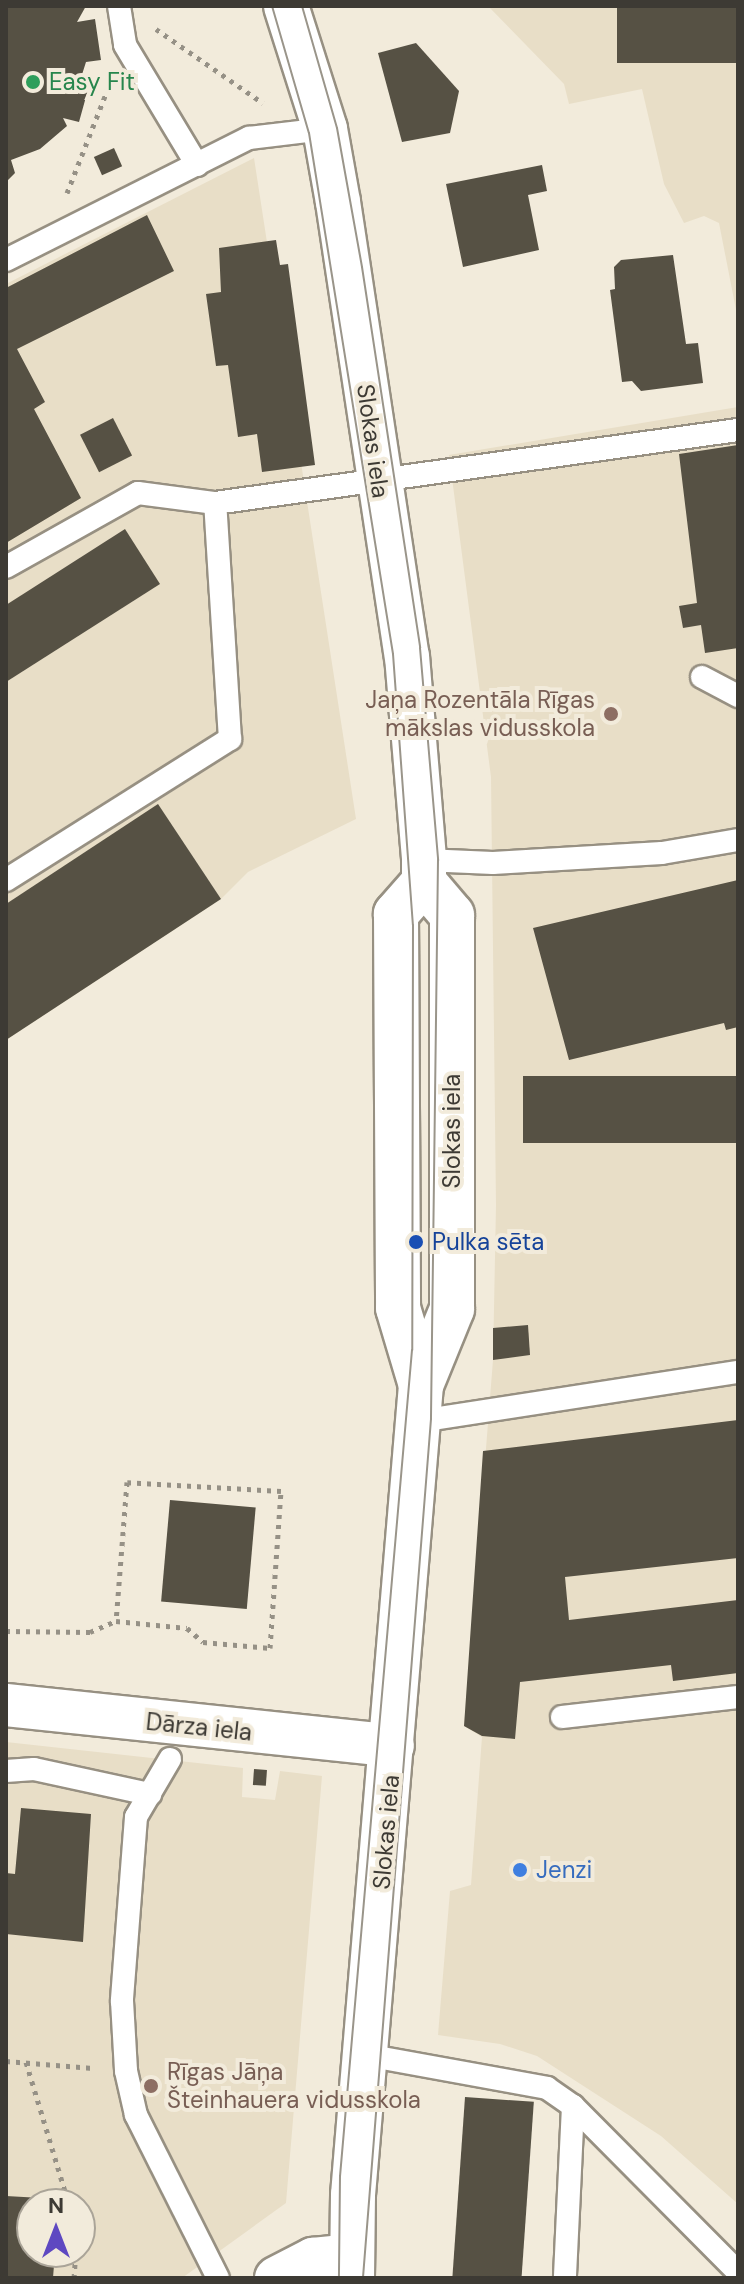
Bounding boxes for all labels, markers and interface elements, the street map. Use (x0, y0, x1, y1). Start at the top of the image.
place label: Easy Fit (49, 68, 135, 96)
marker: Easy Fit (24, 73, 42, 91)
street label: Slokas iela (351, 382, 395, 500)
place label: Jaņa Rozentāla Rīgas mākslas vidusskola (365, 686, 595, 742)
marker: Jaņa Rozentāla Rīgas mākslas vidusskola (602, 705, 620, 723)
street label: Slokas iela (438, 1074, 466, 1188)
place label: Pulka sēta (432, 1228, 544, 1256)
marker: Pulka sēta (407, 1233, 425, 1251)
street label: Dārza iela (144, 1707, 254, 1747)
street label: Slokas iela (367, 1774, 405, 1890)
place label: Jenzi (536, 1856, 592, 1884)
marker: Jenzi (511, 1861, 529, 1879)
place label: Rīgas Jāņa Šteinhauera vidusskola (167, 2058, 421, 2114)
marker: Rīgas Jāņa Šteinhauera vidusskola (142, 2077, 160, 2095)
north arrow (16, 2188, 96, 2268)
text: N (48, 2191, 64, 2220)

